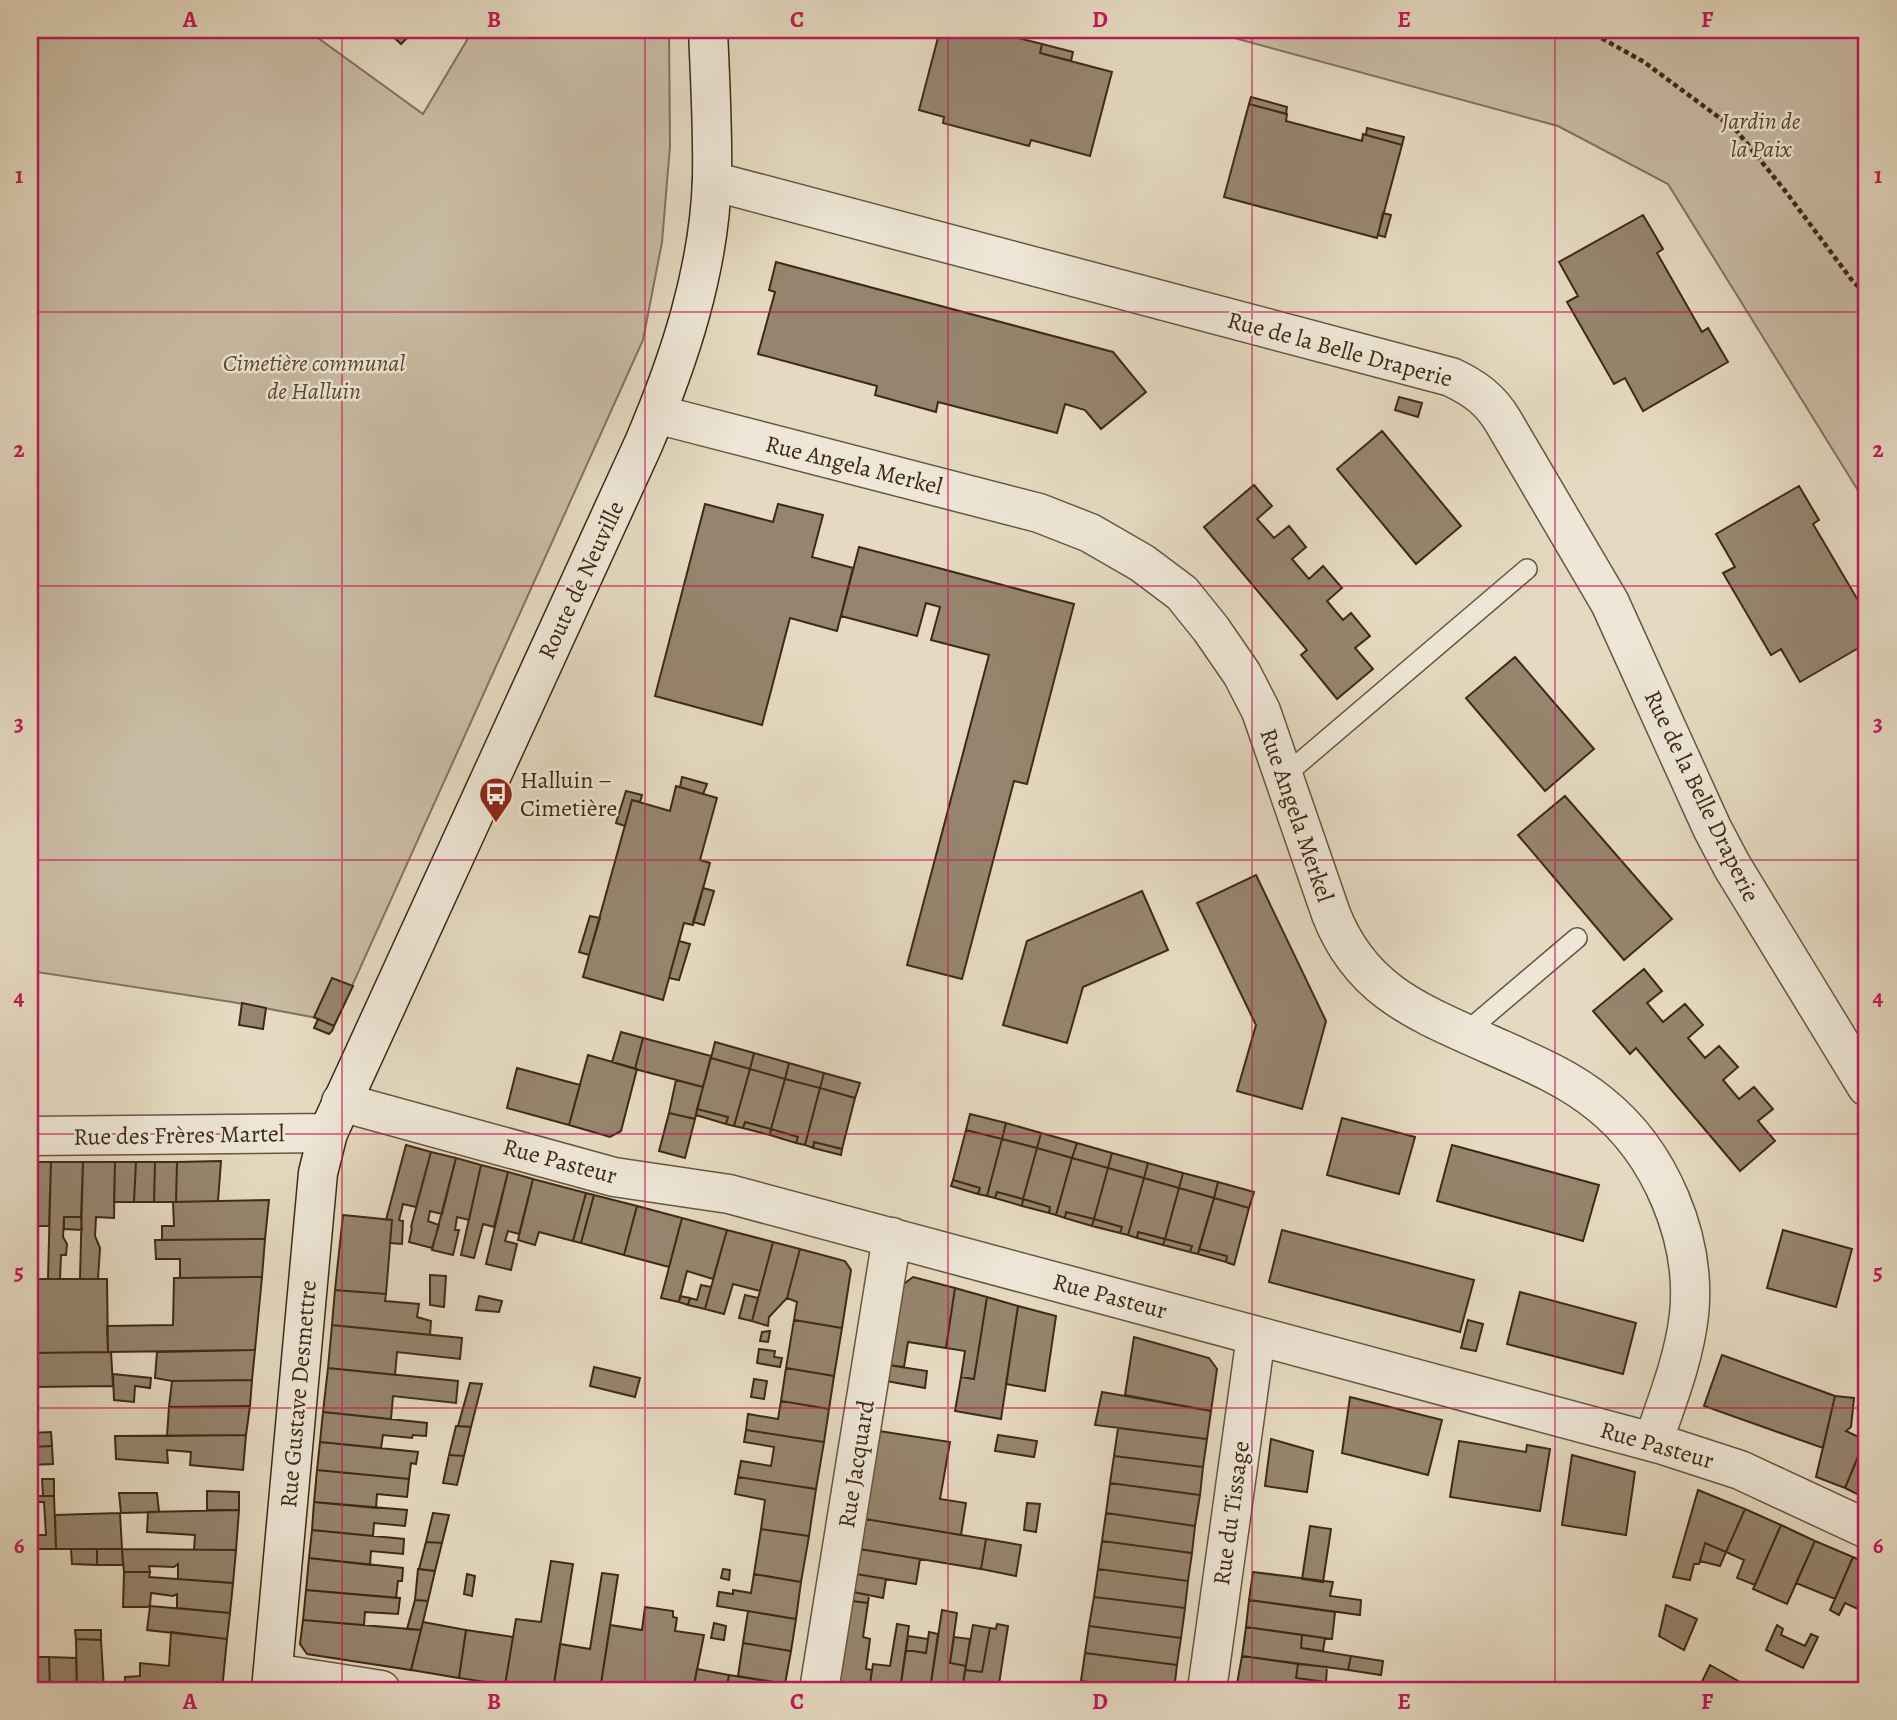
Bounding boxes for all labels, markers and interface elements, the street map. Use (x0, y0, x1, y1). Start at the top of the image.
text: A (182, 4, 198, 35)
text: B (487, 4, 501, 35)
text: C (790, 4, 804, 35)
text: D (1092, 4, 1108, 35)
text: E (1397, 4, 1411, 35)
text: F (1701, 4, 1714, 35)
park label: Jardin de la Paix (1721, 105, 1801, 165)
text: 1 (15, 160, 23, 191)
text: 1 (1874, 160, 1882, 191)
street label: Rue de la Belle Draperie (1224, 304, 1456, 394)
park label: Cimetière communal de Halluin (223, 347, 405, 407)
street label: Rue Angela Merkel (762, 428, 946, 503)
text: 2 (13, 434, 25, 465)
text: 2 (1872, 434, 1884, 465)
street label: Route de Neuville (530, 496, 632, 664)
street label: Rue de la Belle Draperie (1637, 685, 1767, 907)
text: 3 (14, 708, 24, 739)
text: 3 (1873, 708, 1883, 739)
street label: Rue Angela Merkel (1252, 724, 1342, 906)
place label: Halluin – Cimetière (520, 764, 617, 824)
bus stop icon: Halluin – Cimetière (477, 775, 515, 824)
text: 4 (14, 982, 25, 1013)
text: 4 (1873, 982, 1884, 1013)
street label: Rue des Frères Martel (73, 1117, 285, 1153)
street label: Rue Pasteur (499, 1130, 621, 1192)
text: 5 (14, 1256, 24, 1287)
text: 5 (1873, 1256, 1883, 1287)
street label: Rue Pasteur (1049, 1265, 1171, 1327)
street label: Rue Gustave Desmettre (272, 1279, 324, 1509)
street label: Rue Jacquard (830, 1398, 882, 1530)
street label: Rue Pasteur (1596, 1414, 1718, 1476)
street label: Rue du Tissage (1205, 1439, 1257, 1587)
text: 6 (14, 1530, 25, 1561)
text: 6 (1873, 1530, 1884, 1561)
text: A (182, 1686, 198, 1717)
text: B (487, 1686, 501, 1717)
text: C (790, 1686, 804, 1717)
text: D (1092, 1686, 1108, 1717)
text: E (1397, 1686, 1411, 1717)
text: F (1701, 1686, 1714, 1717)

